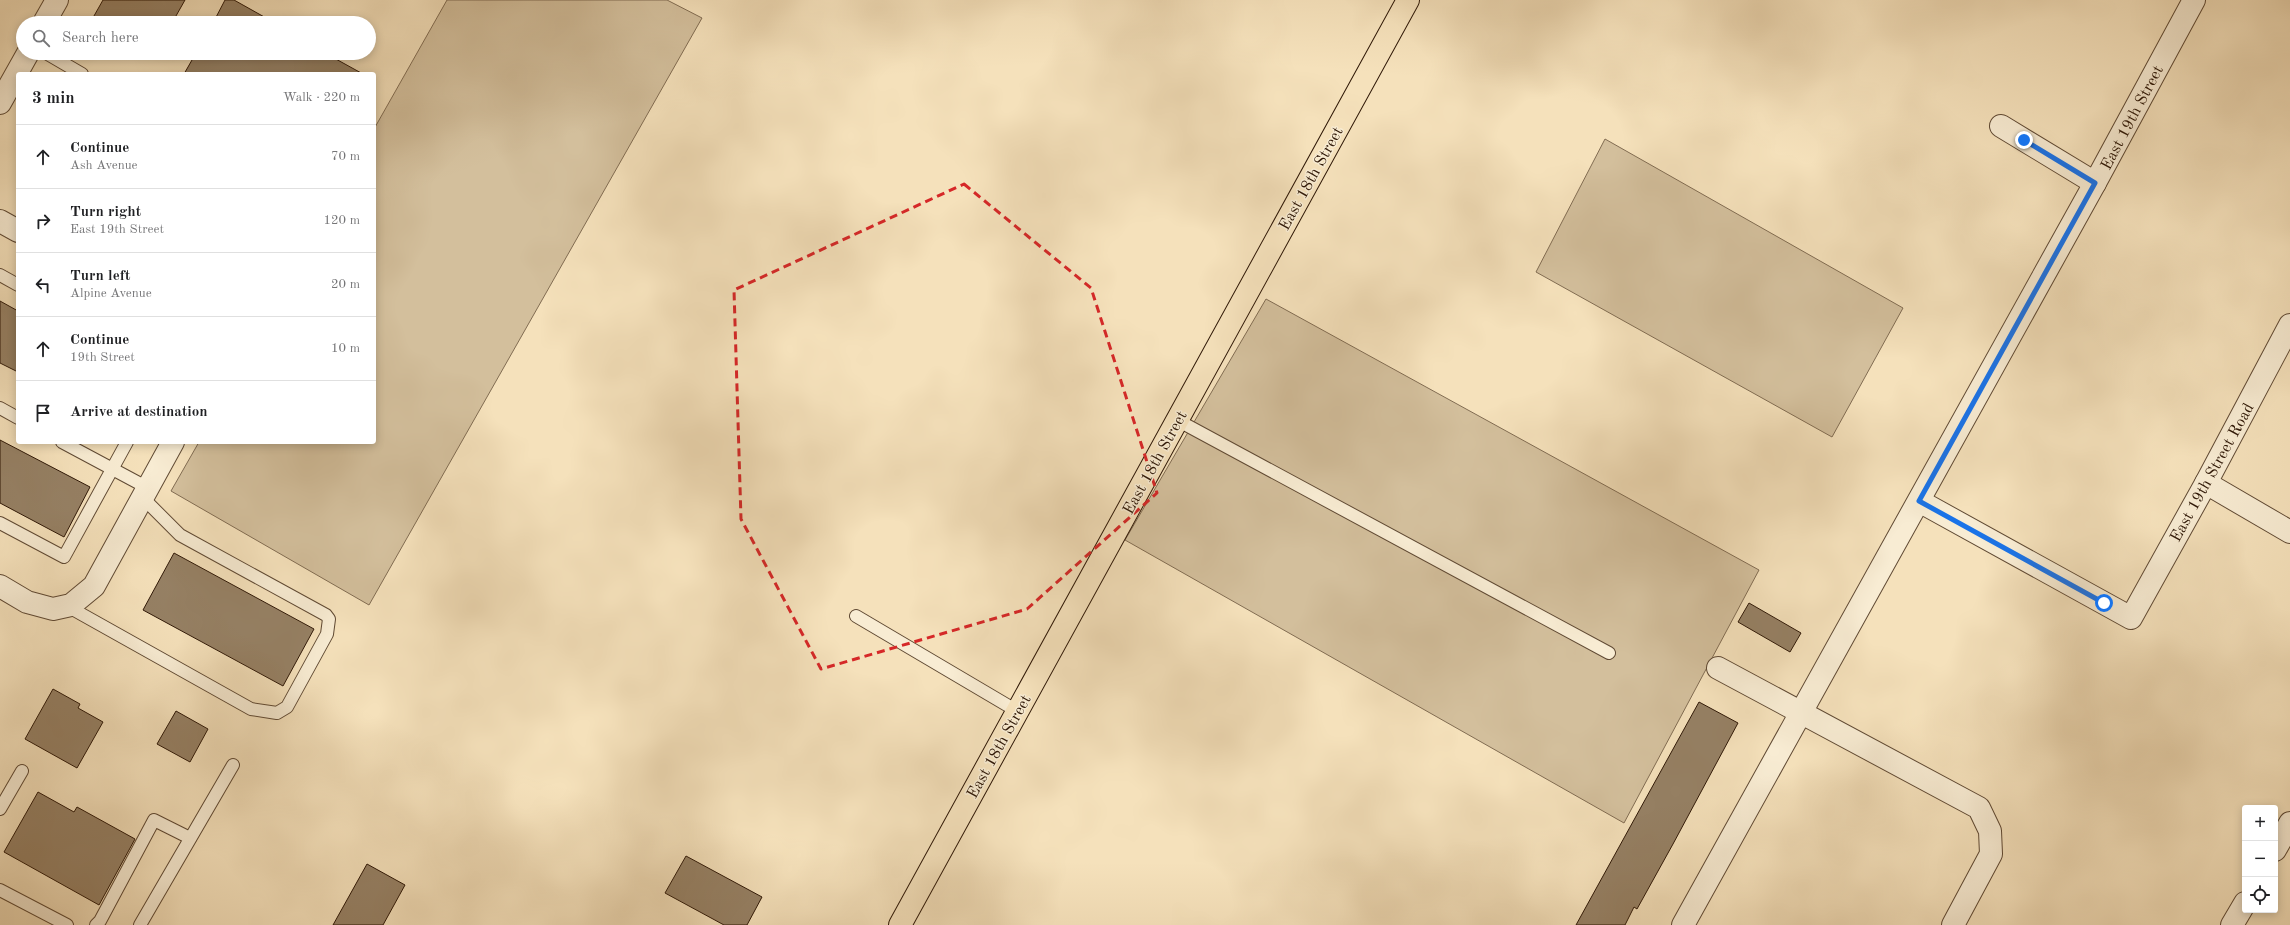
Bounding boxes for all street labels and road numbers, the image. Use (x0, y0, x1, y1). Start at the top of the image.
street label: East 19th Street (2099, 63, 2167, 173)
street label: East 18th Street (1277, 124, 1347, 233)
street label: East 19th Street Road (2168, 401, 2258, 545)
street label: East 18th Street (1121, 408, 1191, 517)
street label: East 18th Street (965, 692, 1035, 801)

